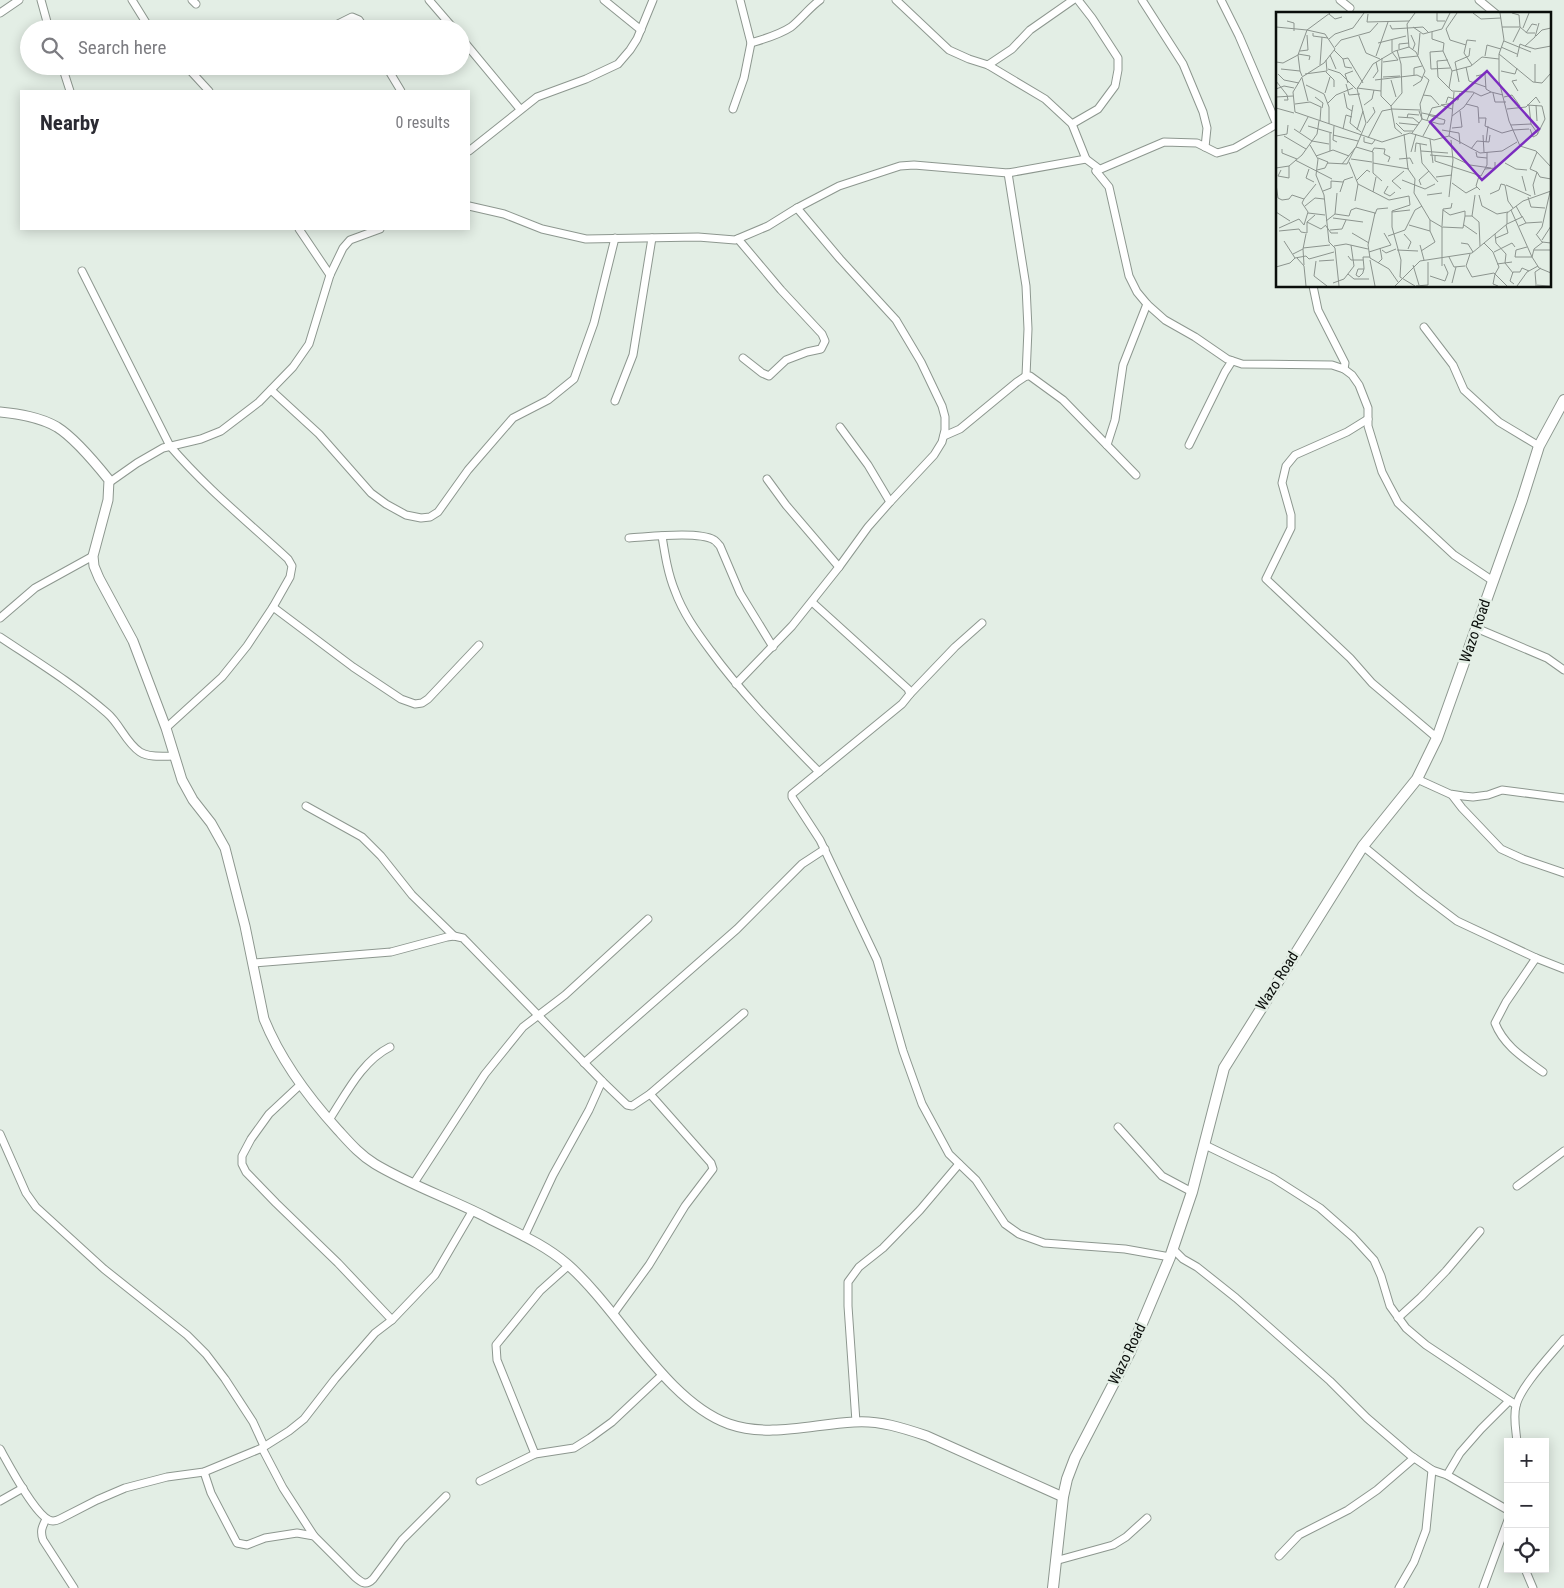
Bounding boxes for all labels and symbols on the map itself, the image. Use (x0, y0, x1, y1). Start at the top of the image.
inset map (1276, 12, 1552, 288)
street label: Wazo Road (1456, 597, 1494, 665)
street label: Wazo Road (1252, 948, 1302, 1014)
street label: Wazo Road (1104, 1320, 1150, 1388)

